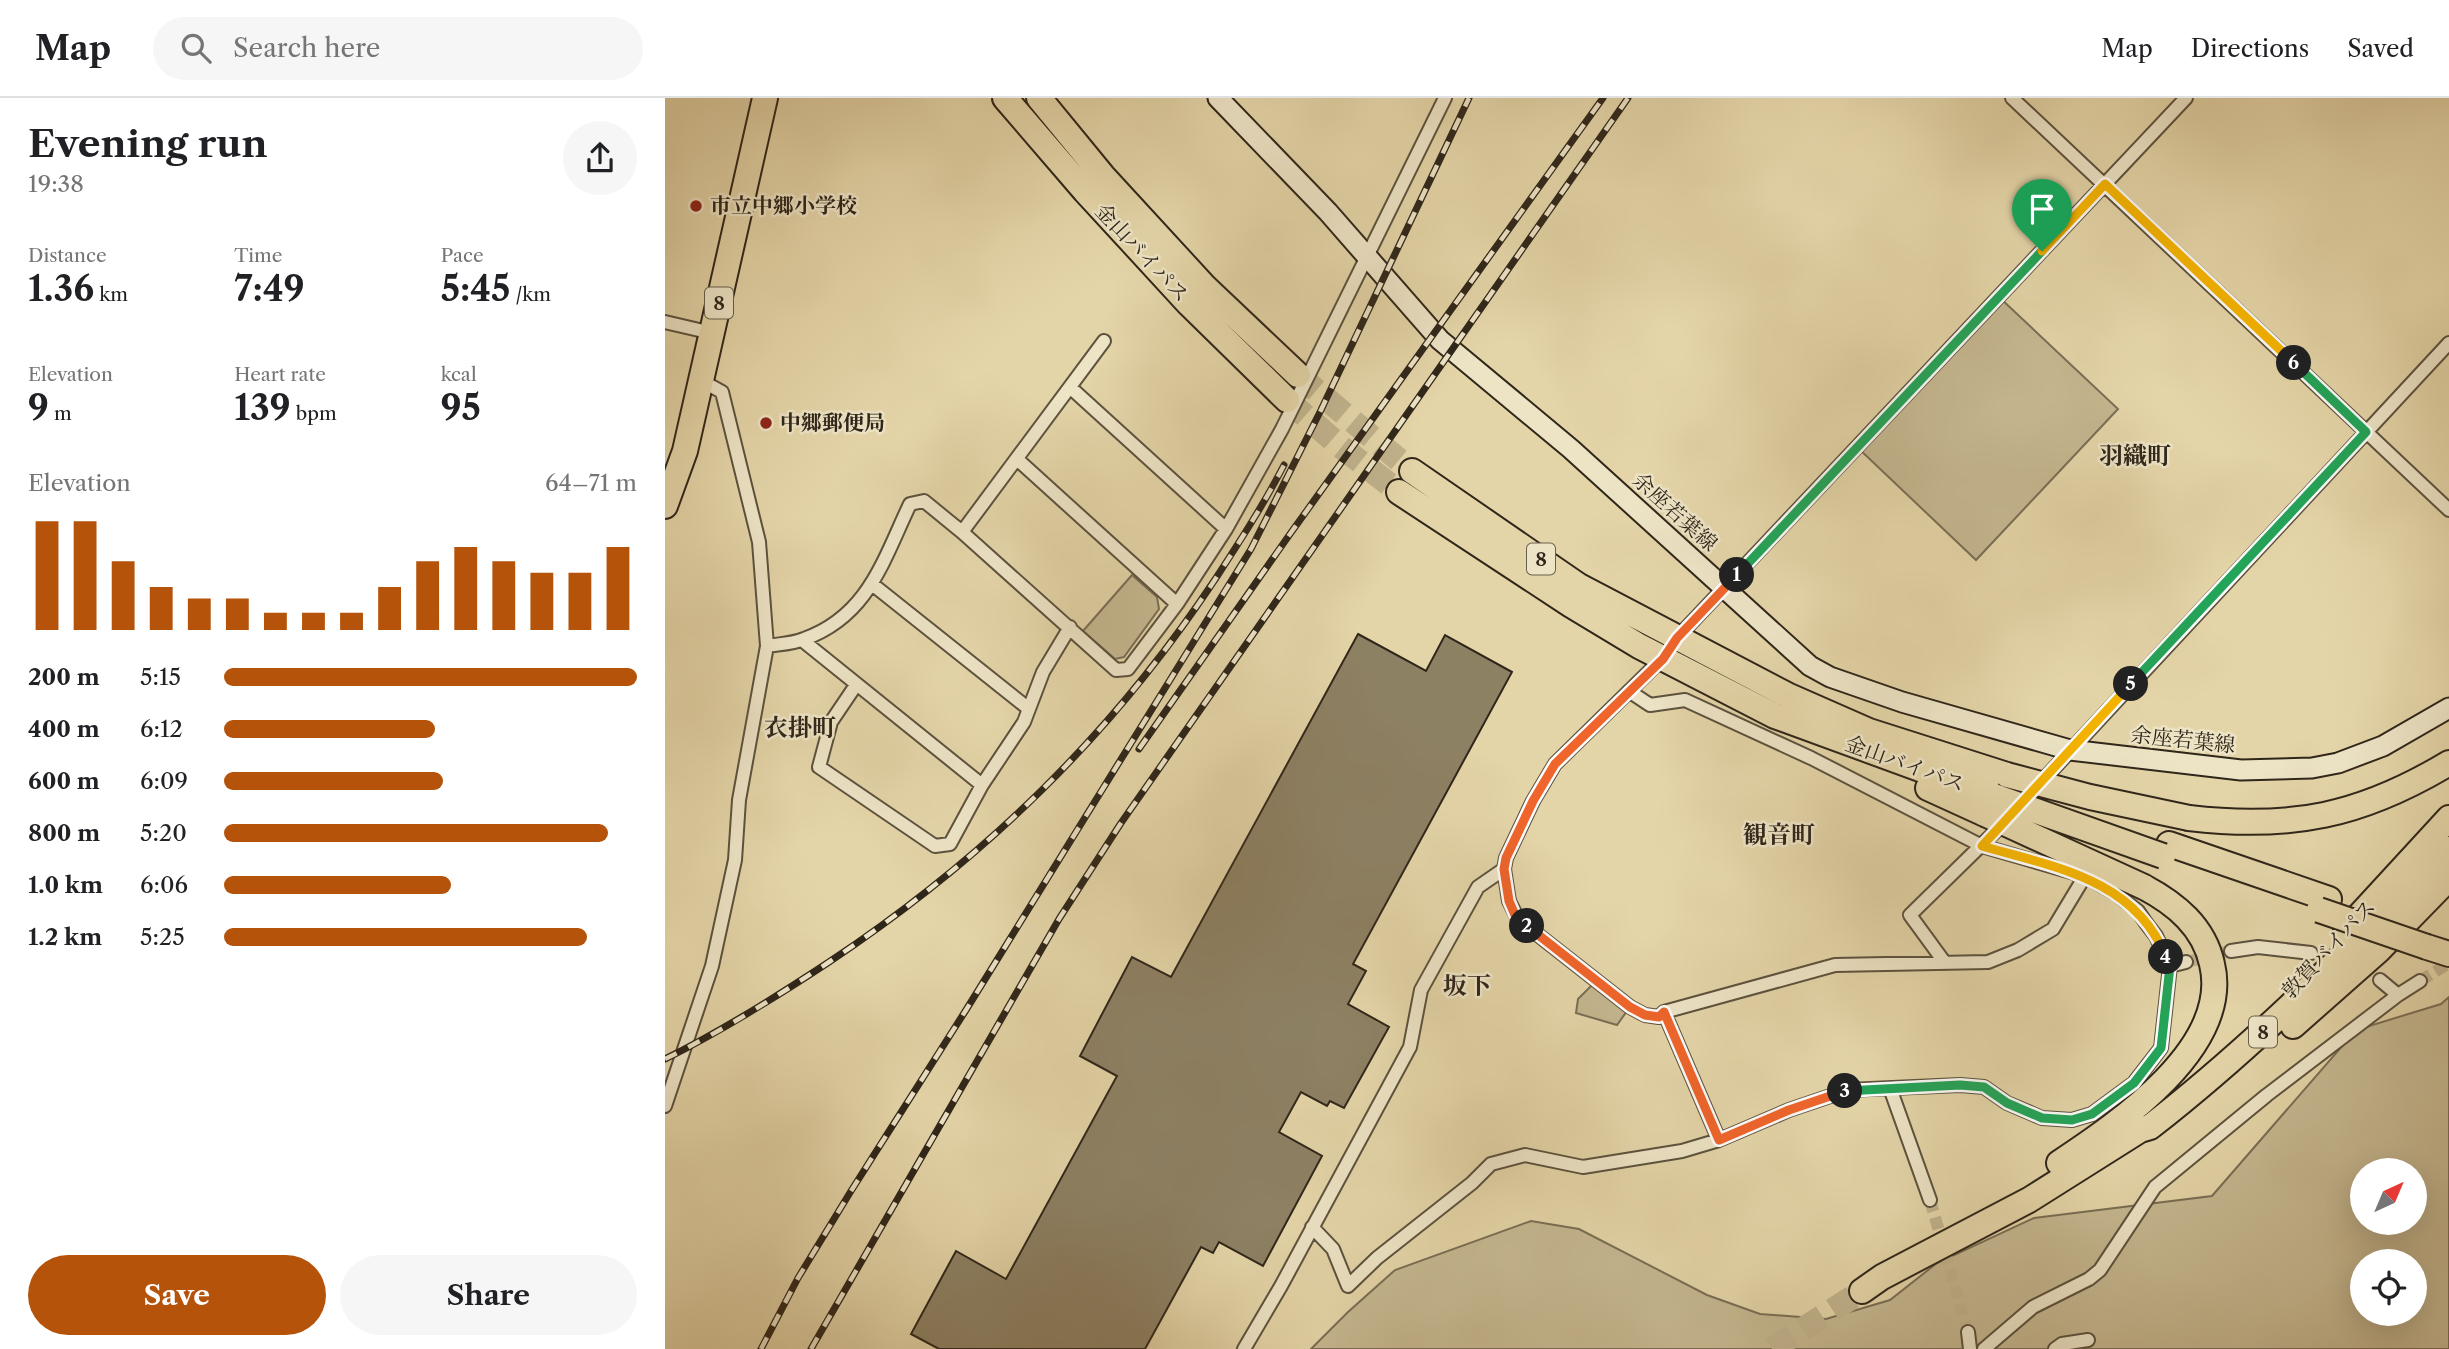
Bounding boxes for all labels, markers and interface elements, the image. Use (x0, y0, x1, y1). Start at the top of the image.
search box (153, 17, 643, 80)
text: Map (35, 28, 111, 69)
icon: search (177, 29, 215, 67)
text: Search here (233, 32, 380, 64)
text: Map (2101, 34, 2153, 63)
text: Directions (2191, 34, 2309, 63)
text: Saved (2347, 34, 2414, 63)
text: Evening run (28, 120, 268, 167)
button: share (563, 121, 637, 195)
text: 19:38 (28, 170, 84, 198)
pin (2012, 179, 2072, 251)
icon: arrive (2023, 190, 2061, 228)
place label: 市立中郷小学校 (710, 193, 857, 218)
marker: 市立中郷小学校 (688, 198, 704, 214)
street label: 金山バイパス (1090, 198, 1194, 307)
text: Distance (28, 244, 107, 267)
text: Time (234, 244, 282, 267)
text: Pace (441, 244, 484, 267)
text: 1.36 (28, 267, 94, 310)
text: 7:49 (234, 267, 305, 310)
text: 5:45 (441, 267, 510, 310)
text: km (94, 283, 128, 306)
text: /km (510, 283, 551, 306)
road number: 8 (705, 288, 733, 318)
pin: 6 (2277, 345, 2311, 380)
text: 6 (2288, 351, 2299, 374)
text: Elevation (28, 363, 113, 386)
text: Heart rate (234, 363, 326, 386)
text: kcal (441, 363, 477, 386)
text: 9 (28, 386, 49, 429)
text: 139 (234, 386, 291, 429)
text: 95 (441, 386, 481, 429)
text: m (49, 402, 72, 425)
text: bpm (291, 402, 337, 425)
place label: 中郷郵便局 (780, 410, 885, 435)
marker: 中郷郵便局 (758, 415, 774, 431)
district label: 羽織町 (2099, 441, 2171, 470)
street label: 余座若葉線 (1628, 467, 1723, 556)
text: Elevation (28, 469, 131, 497)
text: 64–71 m (545, 469, 637, 497)
road number: 8 (1527, 544, 1555, 574)
pin: 1 (1719, 558, 1755, 592)
text: 1 (1732, 563, 1741, 586)
text: 200 m (28, 663, 100, 691)
text: 5:15 (140, 663, 181, 691)
pin: 5 (2113, 666, 2149, 702)
text: 5 (2125, 672, 2136, 695)
district label: 衣掛町 (764, 713, 836, 742)
text: 400 m (28, 715, 100, 743)
text: 6:12 (140, 715, 183, 743)
street label: 余座若葉線 (2130, 722, 2237, 757)
street label: 金山バイパス (1842, 730, 1968, 797)
text: 600 m (28, 767, 100, 795)
text: 6:09 (140, 767, 188, 795)
text: 800 m (28, 819, 100, 847)
text: 5:20 (140, 819, 187, 847)
district label: 観音町 (1743, 820, 1815, 849)
text: 1.0 km (28, 871, 103, 899)
text: 6:06 (140, 871, 188, 899)
street label: 敦賀バイパス (2277, 894, 2381, 1003)
pin: 2 (1509, 908, 1545, 944)
text: 2 (1521, 914, 1532, 937)
text: 1.2 km (28, 923, 102, 951)
text: 5:25 (140, 923, 185, 951)
pin: 4 (2149, 940, 2183, 974)
text: 4 (2160, 945, 2171, 968)
district label: 坂下 (1443, 971, 1491, 1000)
road number: 8 (2249, 1016, 2277, 1048)
pin: 3 (1827, 1074, 1863, 1108)
text: 3 (1839, 1079, 1850, 1102)
north arrow (2350, 1158, 2427, 1236)
map controls (2350, 1158, 2427, 1326)
button: locate (2350, 1249, 2427, 1326)
button: Save (28, 1255, 326, 1335)
button: Share (340, 1255, 637, 1335)

